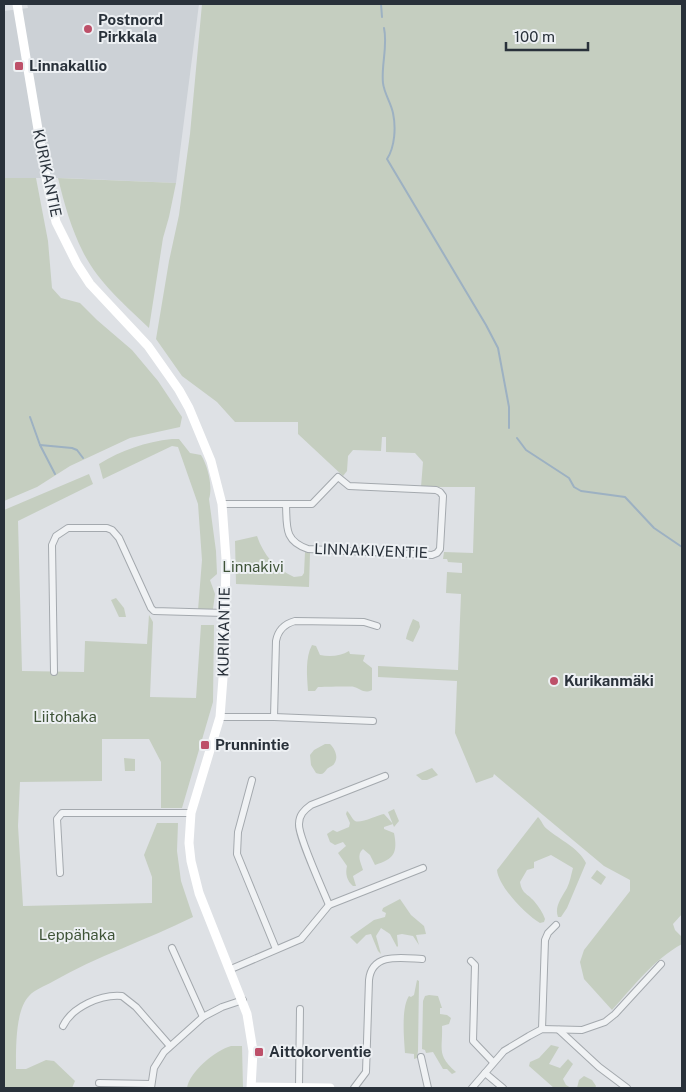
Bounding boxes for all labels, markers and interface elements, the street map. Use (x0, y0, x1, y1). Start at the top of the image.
place label: Postnord Pirkkala (98, 11, 163, 45)
scale bar (506, 20, 588, 52)
marker: Postnord Pirkkala (82, 23, 94, 35)
text: 100 m (514, 28, 555, 45)
place label: Linnakallio (29, 57, 107, 74)
marker: Linnakallio (13, 60, 25, 72)
street label: KURIKANTIE (30, 127, 65, 219)
street label: LINNAKIVENTIE (314, 540, 428, 561)
park label: Linnakivi (222, 558, 284, 575)
street label: KURIKANTIE (214, 587, 233, 677)
place label: Kurikanmäki (564, 672, 654, 689)
marker: Kurikanmäki (548, 675, 560, 687)
park label: Liitohaka (33, 708, 97, 725)
place label: Prunnintie (215, 736, 289, 753)
marker: Prunnintie (199, 739, 211, 751)
park label: Leppähaka (39, 926, 115, 943)
place label: Aittokorventie (269, 1043, 371, 1060)
marker: Aittokorventie (253, 1046, 265, 1058)

